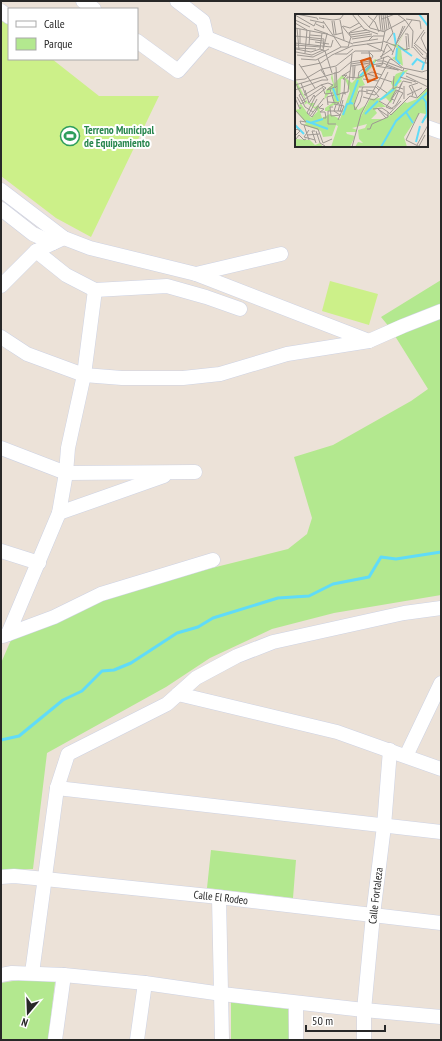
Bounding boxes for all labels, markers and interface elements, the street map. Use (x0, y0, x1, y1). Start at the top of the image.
legend (8, 8, 138, 60)
inset map (295, 14, 428, 147)
text: Calle (44, 16, 65, 31)
text: Parque (44, 36, 73, 51)
place label: Terreno Municipal de Equipamiento (84, 123, 154, 150)
sports icon: Terreno Municipal de Equipamiento (59, 125, 81, 147)
street label: Calle Fortaleza (365, 867, 386, 924)
street label: Calle El Rodeo (193, 887, 249, 907)
north arrow (8, 993, 48, 1033)
scale bar (306, 1007, 385, 1033)
text: 50 m (312, 1013, 333, 1028)
text: N (20, 1015, 30, 1030)

